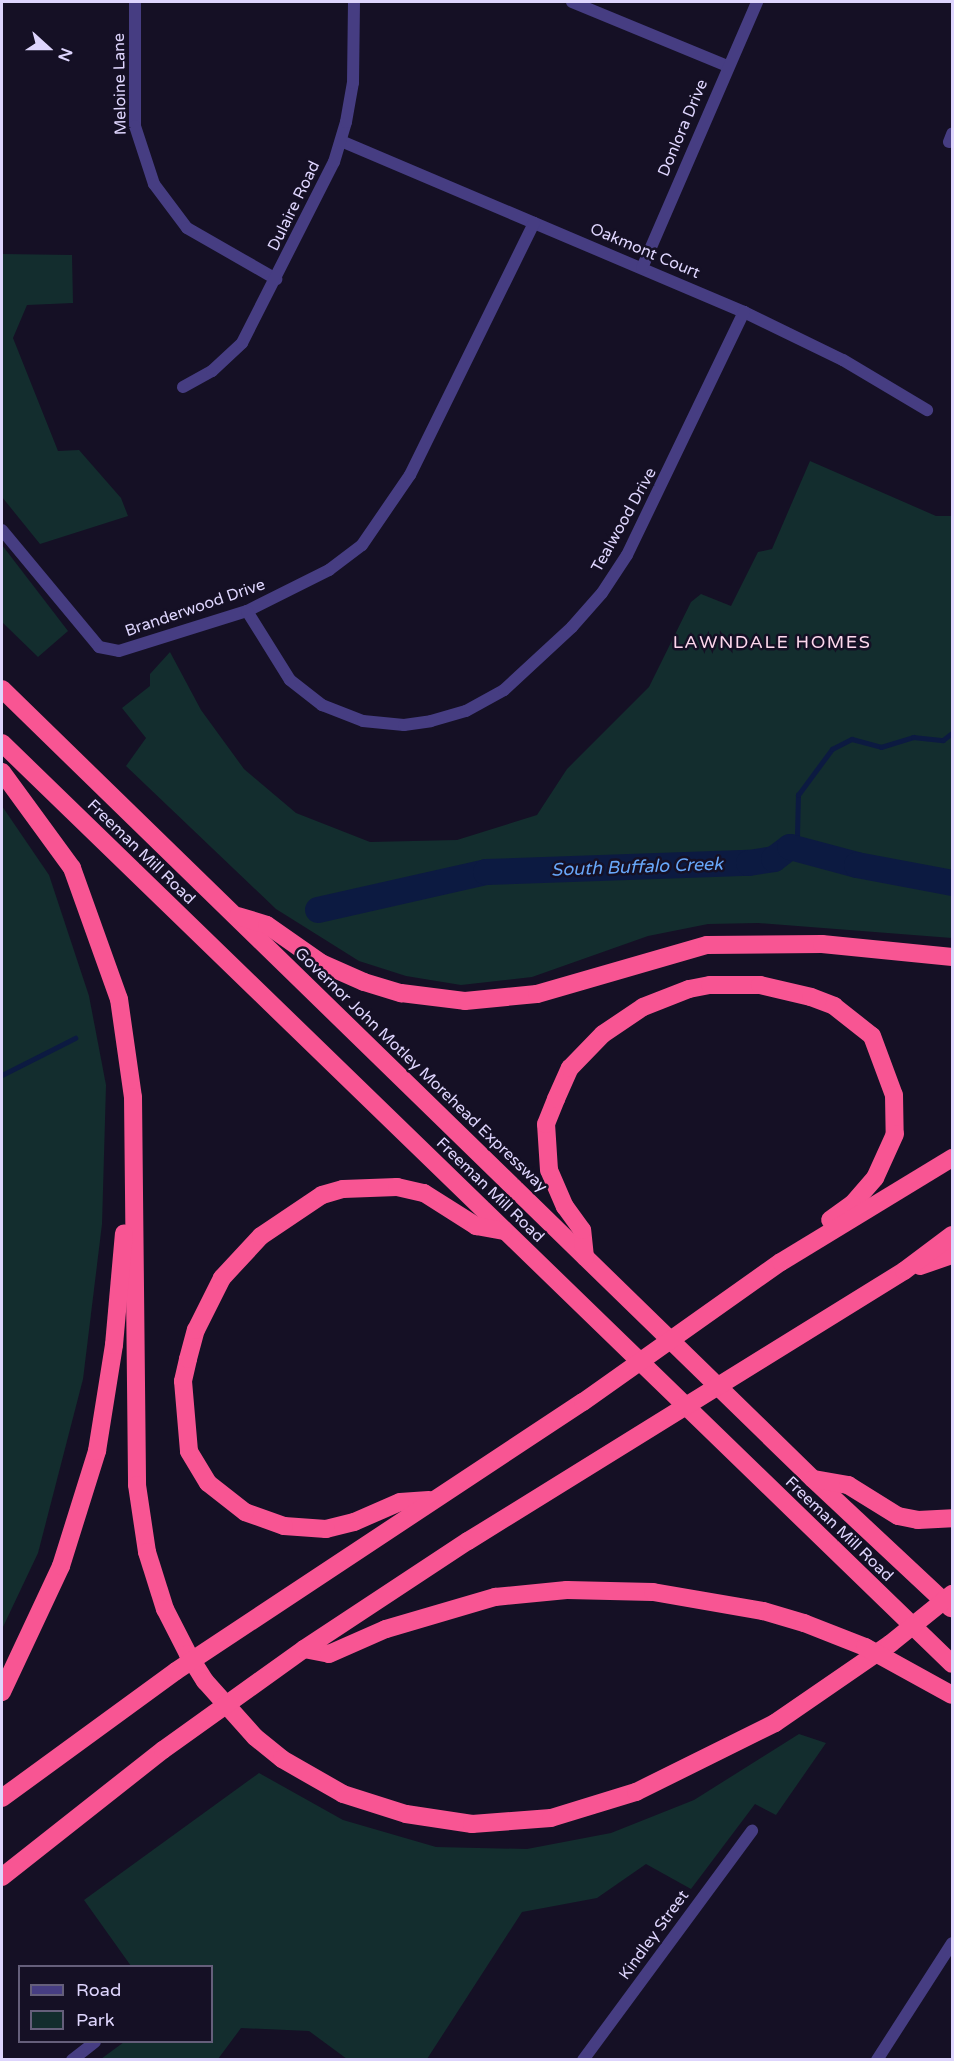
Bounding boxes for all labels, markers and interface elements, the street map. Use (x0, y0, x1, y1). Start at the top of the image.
north arrow (18, 18, 78, 78)
street label: Meloine Lane (110, 33, 130, 135)
text: N (53, 45, 76, 64)
street label: Donlora Drive (654, 77, 712, 179)
street label: Dulaire Road (264, 158, 324, 254)
street label: Oakmont Court (587, 219, 703, 283)
street label: Tealwood Drive (587, 464, 661, 576)
street label: Branderwood Drive (122, 575, 268, 641)
district label: LAWNDALE HOMES (673, 631, 871, 653)
street label: Freeman Mill Road (83, 796, 199, 908)
water label: South Buffalo Creek (551, 853, 723, 881)
street label: Governor John Motley Morehead Expressway (291, 944, 551, 1196)
street label: Freeman Mill Road (432, 1134, 548, 1246)
street label: Freeman Mill Road (781, 1473, 897, 1585)
street label: Kindley Street (615, 1886, 693, 1984)
legend (18, 1965, 213, 2043)
text: Road (76, 1979, 121, 2001)
text: Park (76, 2009, 114, 2031)

